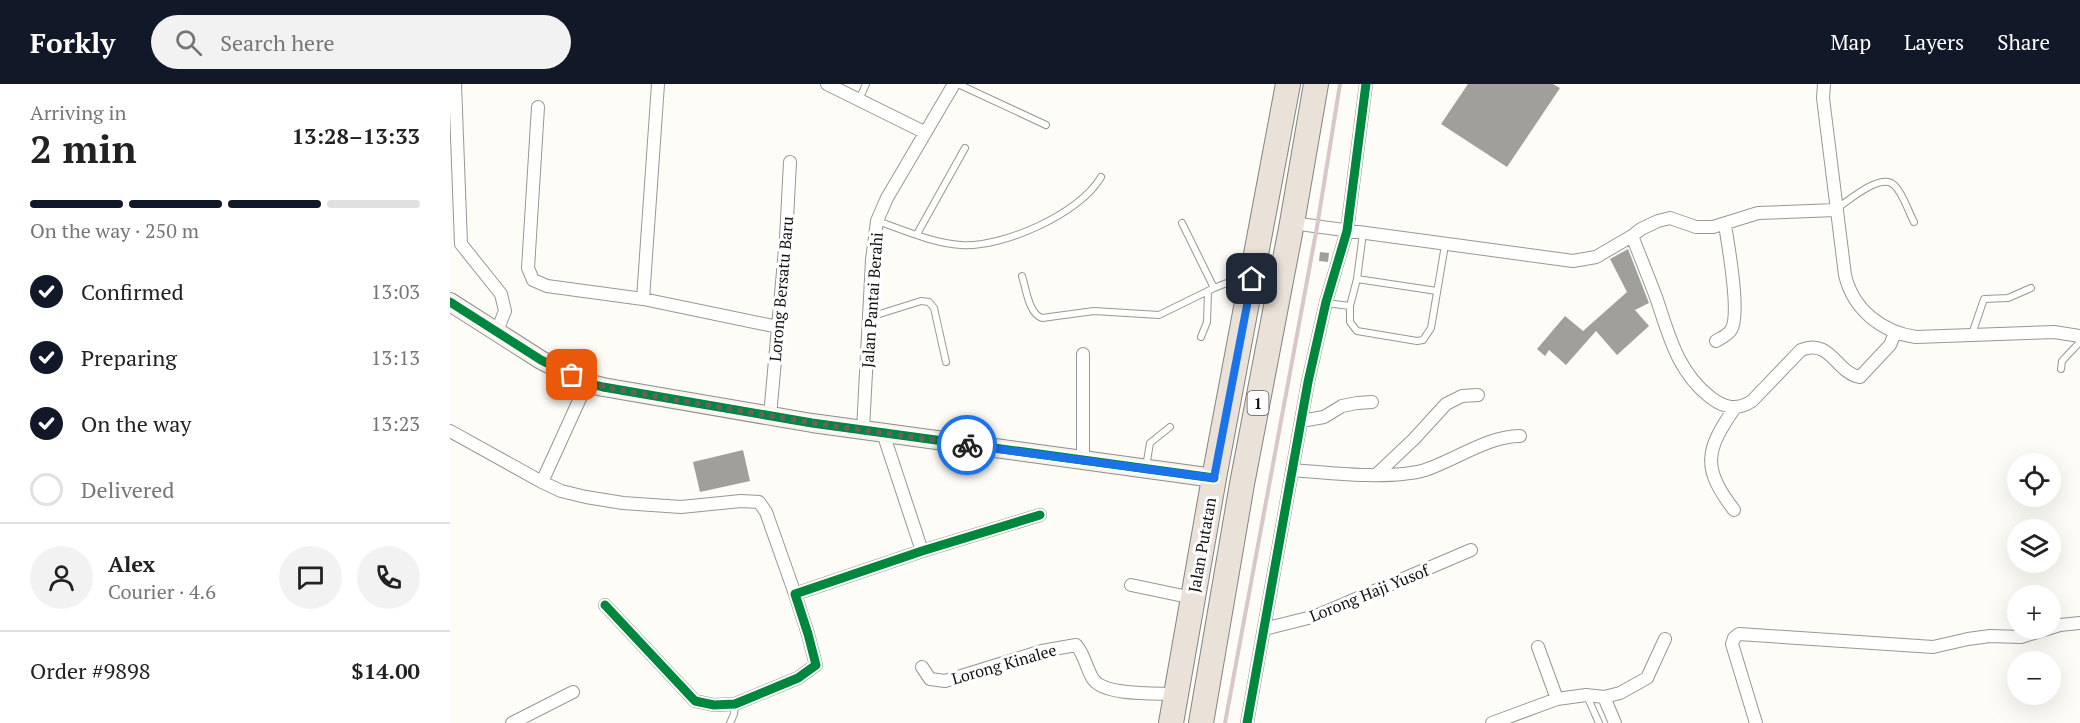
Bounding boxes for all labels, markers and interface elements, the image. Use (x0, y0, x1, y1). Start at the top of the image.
search box (151, 15, 571, 69)
text: Forkly (30, 24, 115, 61)
icon: search (172, 26, 205, 59)
text: Search here (220, 28, 335, 57)
text: Map (1830, 28, 1871, 56)
text: Layers (1904, 28, 1964, 56)
text: Share (1997, 28, 2050, 56)
text: Arriving in (30, 99, 126, 126)
text: 13:28–13:33 (292, 121, 420, 150)
text: 2 min (30, 122, 137, 174)
street label: Lorong Bersatu Baru (764, 215, 798, 363)
text: On the way · 250 m (30, 217, 199, 244)
street label: Jalan Pantai Berahi (856, 231, 888, 369)
pin (1226, 253, 1277, 304)
icon: home (1235, 262, 1268, 295)
icon: check (30, 275, 63, 308)
text: Confirmed (81, 277, 184, 306)
text: 13:03 (371, 278, 420, 305)
icon: check (30, 341, 63, 374)
text: Preparing (81, 343, 177, 372)
text: 13:13 (371, 344, 420, 371)
pin (546, 349, 597, 400)
icon: bag (555, 358, 588, 391)
road number: 1 (1248, 391, 1268, 415)
icon: check (30, 407, 63, 440)
text: On the way (81, 409, 191, 438)
text: 13:23 (371, 410, 420, 437)
courier (937, 415, 997, 475)
icon: bike (951, 429, 984, 462)
map controls (2007, 453, 2061, 705)
button: locate (2007, 453, 2061, 507)
text: Delivered (81, 475, 174, 504)
street label: Jalan Putatan (1183, 495, 1221, 594)
button: layers (2007, 519, 2061, 573)
button: person (30, 546, 93, 609)
button: chat (279, 546, 342, 609)
button: phone (357, 546, 420, 609)
text: Alex (108, 549, 155, 578)
street label: Lorong Haji Yusof (1306, 558, 1433, 627)
text: Courier · 4.6 (108, 578, 216, 605)
button: + (2007, 585, 2061, 639)
street label: Lorong Kinalee (949, 639, 1059, 689)
button: − (2007, 651, 2061, 705)
text: Order #9898 (30, 656, 150, 685)
text: $14.00 (351, 656, 420, 685)

